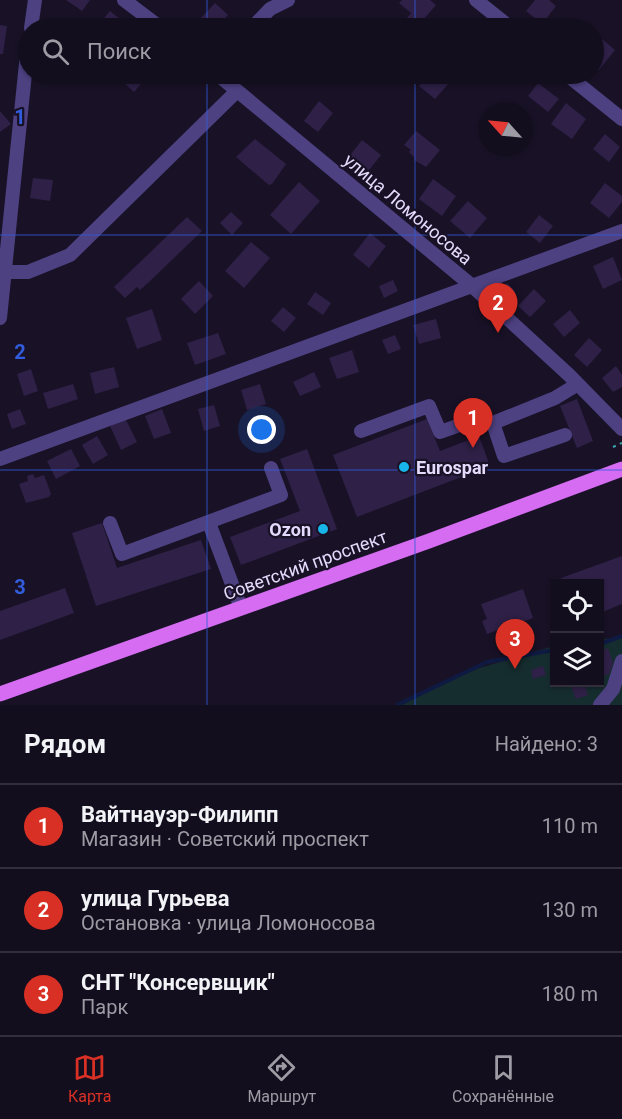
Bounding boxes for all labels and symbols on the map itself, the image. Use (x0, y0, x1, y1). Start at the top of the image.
north arrow (478, 102, 532, 156)
text: 1 (14, 105, 26, 129)
street label: улица Ломоносова (340, 149, 476, 269)
pin: 2 (478, 284, 518, 333)
text: 2 (14, 340, 26, 364)
pin: 1 (454, 398, 492, 448)
your location (247, 415, 276, 444)
place label: Eurospar (416, 457, 489, 478)
marker: Eurospar (397, 460, 411, 474)
place label: Ozon (269, 519, 311, 540)
marker: Ozon (316, 522, 330, 536)
street label: Советский проспект (220, 526, 390, 604)
text: 3 (14, 575, 26, 599)
pin: 3 (496, 620, 534, 669)

